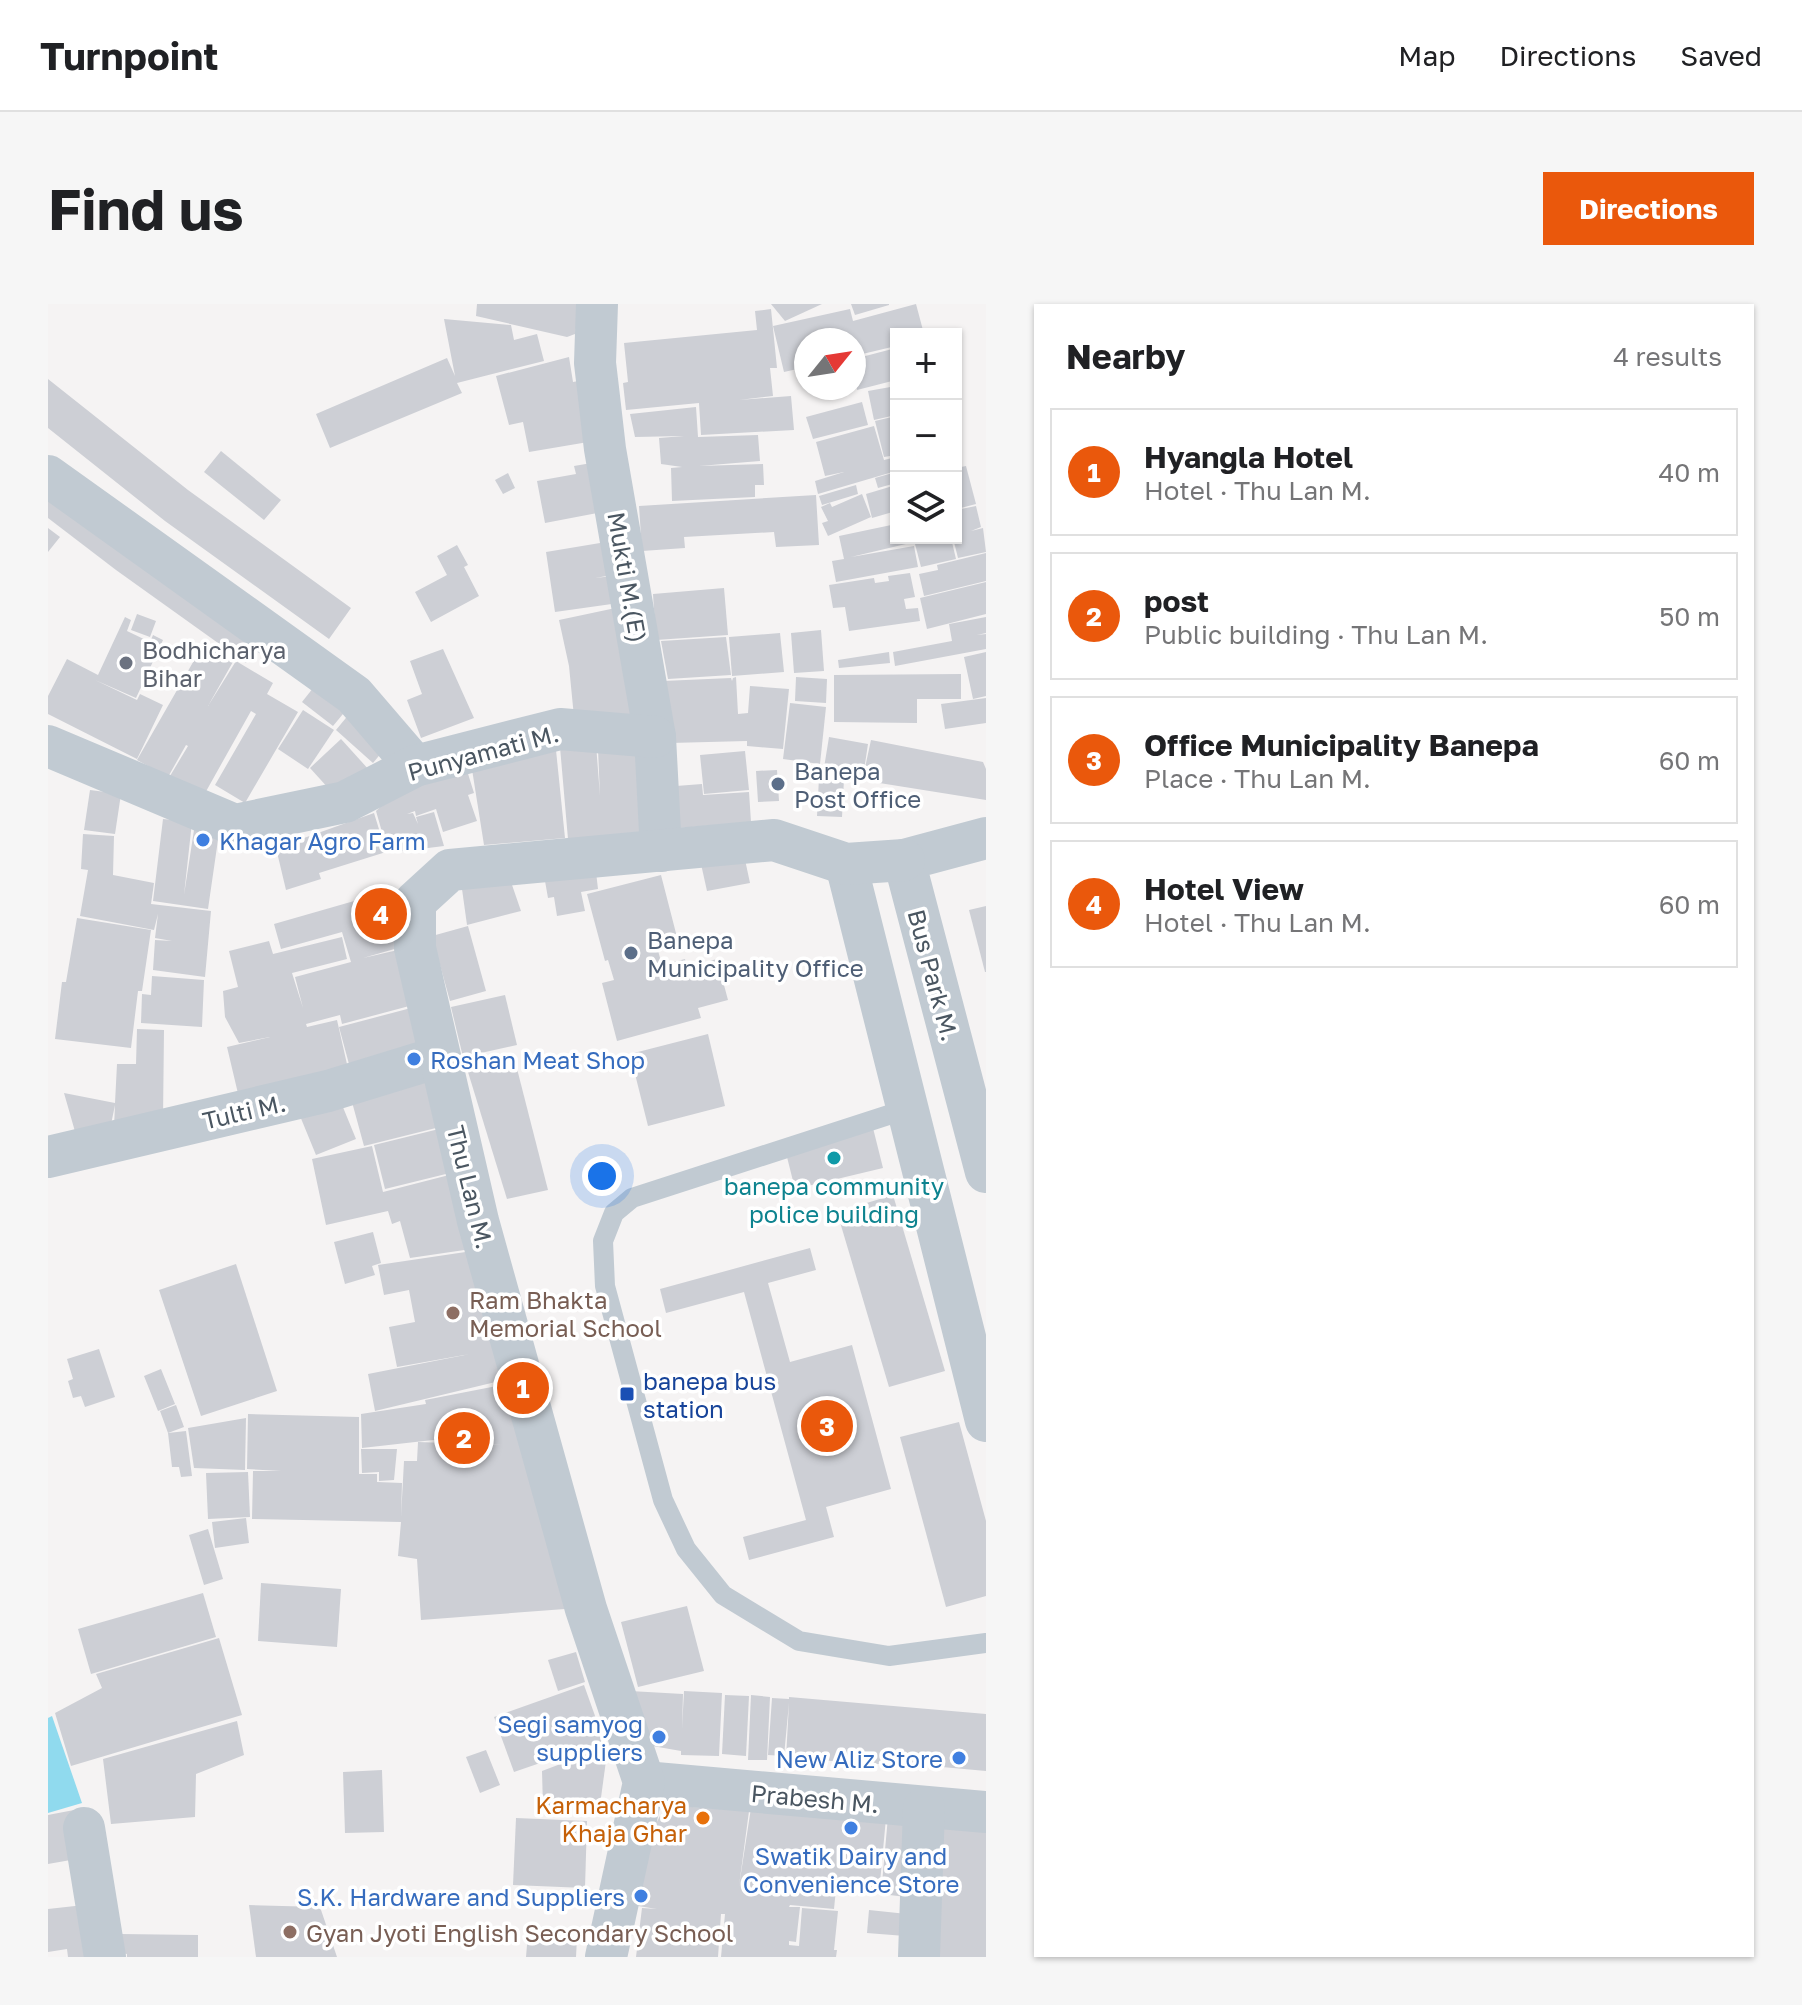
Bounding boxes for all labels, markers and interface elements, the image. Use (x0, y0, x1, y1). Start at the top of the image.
text: Turnpoint (40, 33, 218, 78)
text: Map (1398, 39, 1455, 72)
text: Directions (1499, 39, 1636, 72)
text: Saved (1680, 39, 1762, 72)
button: Directions (1543, 172, 1754, 245)
text: Find us (48, 175, 244, 242)
north arrow (794, 328, 866, 400)
map controls (890, 328, 962, 544)
button: + (890, 328, 962, 400)
text: Nearby (1066, 336, 1186, 376)
text: 4 results (1613, 341, 1722, 372)
button: − (890, 400, 962, 472)
text: Hyangla Hotel (1144, 439, 1353, 475)
text: 1 (1087, 457, 1101, 488)
text: 40 m (1659, 457, 1720, 488)
button: layers (890, 472, 962, 544)
text: Hotel · Thu Lan M. (1144, 475, 1371, 506)
street label: Mukti M.(E) (602, 510, 654, 644)
text: post (1144, 583, 1209, 619)
text: 2 (1086, 601, 1102, 632)
text: 50 m (1659, 601, 1720, 632)
text: Public building · Thu Lan M. (1144, 619, 1488, 650)
place label: Bodhicharya Bihar (142, 635, 286, 692)
marker: Bodhicharya Bihar (117, 654, 135, 672)
street label: Punyamati M. (404, 718, 562, 786)
text: Office Municipality Banepa (1144, 727, 1539, 763)
text: 3 (1086, 745, 1102, 776)
text: 60 m (1659, 745, 1720, 776)
place label: Banepa Post Office (794, 756, 921, 813)
text: Place · Thu Lan M. (1144, 763, 1371, 794)
marker: Banepa Post Office (769, 775, 787, 793)
place label: Khagar Agro Farm (219, 826, 426, 855)
marker: Khagar Agro Farm (194, 831, 212, 849)
text: Hotel View (1144, 871, 1304, 907)
pin: 4 (355, 884, 407, 944)
text: 4 (1086, 889, 1102, 920)
text: 60 m (1659, 889, 1720, 920)
street label: Bus Park M. (903, 906, 965, 1044)
text: Hotel · Thu Lan M. (1144, 907, 1371, 938)
place label: Banepa Municipality Office (647, 925, 864, 982)
marker: Banepa Municipality Office (622, 944, 640, 962)
place label: Roshan Meat Shop (430, 1045, 645, 1074)
marker: Roshan Meat Shop (405, 1050, 423, 1068)
street label: Tulti M. (200, 1087, 288, 1135)
street label: Thu Lan M. (442, 1122, 500, 1252)
marker: banepa community police building (825, 1149, 843, 1167)
your location (582, 1156, 622, 1196)
place label: banepa community police building (724, 1171, 944, 1228)
place label: Ram Bhakta Memorial School (469, 1285, 662, 1342)
marker: Ram Bhakta Memorial School (444, 1304, 462, 1322)
pin: 1 (497, 1358, 549, 1418)
place label: banepa bus station (643, 1366, 776, 1423)
marker: banepa bus station (618, 1385, 636, 1403)
pin: 3 (801, 1396, 853, 1456)
pin: 2 (438, 1408, 490, 1468)
place label: Segi samyog suppliers (497, 1709, 643, 1766)
marker: Segi samyog suppliers (650, 1728, 668, 1746)
place label: New Aliz Store (776, 1744, 943, 1773)
marker: New Aliz Store (950, 1749, 968, 1767)
street label: Prabesh M. (750, 1778, 880, 1818)
place label: Karmacharya Khaja Ghar (535, 1790, 687, 1847)
marker: Karmacharya Khaja Ghar (694, 1809, 712, 1827)
marker: Swatik Dairy and Convenience Store (842, 1819, 860, 1837)
place label: Swatik Dairy and Convenience Store (743, 1841, 959, 1898)
place label: S.K. Hardware and Suppliers (297, 1882, 625, 1911)
marker: S.K. Hardware and Suppliers (632, 1887, 650, 1905)
place label: Gyan Jyoti English Secondary School (306, 1918, 733, 1947)
marker: Gyan Jyoti English Secondary School (281, 1923, 299, 1941)

